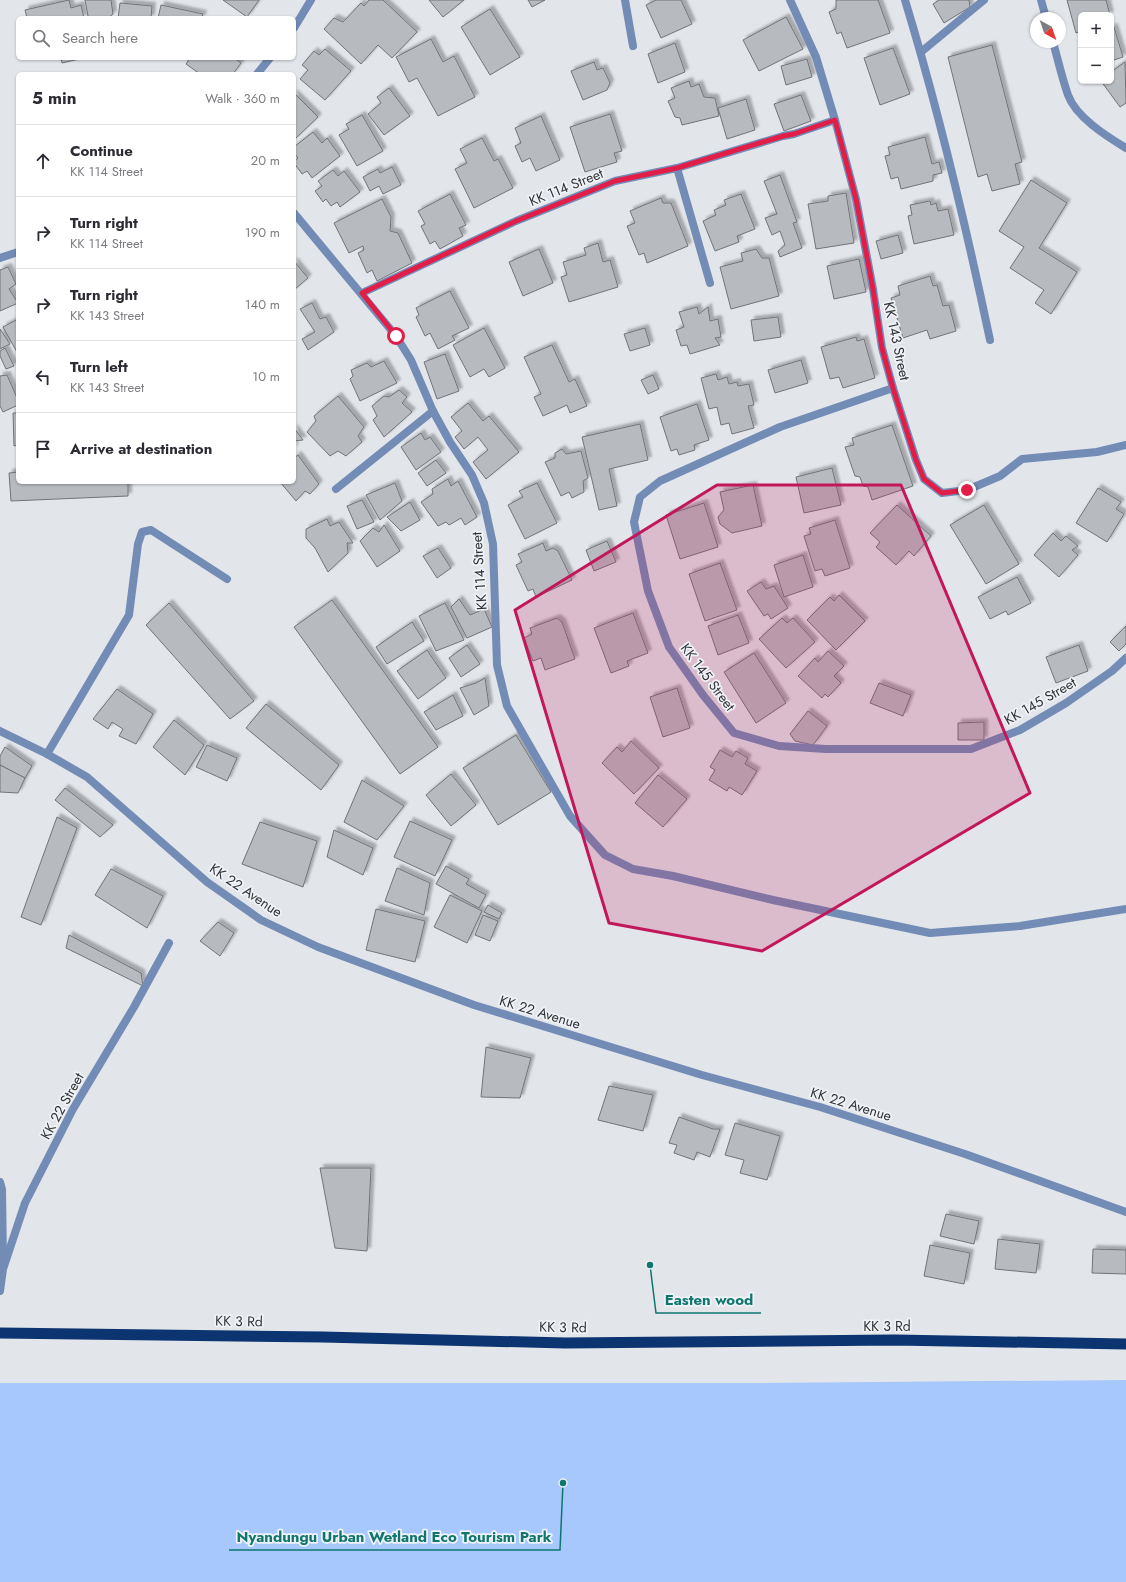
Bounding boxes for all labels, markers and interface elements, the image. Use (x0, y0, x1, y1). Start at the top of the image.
north arrow (1030, 12, 1066, 48)
map controls (1078, 12, 1114, 84)
button: + (1078, 12, 1114, 48)
search box (16, 16, 296, 60)
icon: search (30, 27, 52, 49)
text: Search here (62, 27, 138, 49)
button: − (1078, 48, 1114, 84)
text: 5 min (32, 86, 76, 110)
text: Walk · 360 m (205, 89, 280, 108)
text: Continue (70, 140, 133, 162)
icon: ahead (32, 150, 54, 172)
text: 20 m (251, 151, 280, 170)
text: KK 114 Street (70, 162, 143, 181)
street label: KK 114 Street (526, 163, 607, 211)
text: Turn right (70, 212, 138, 234)
icon: right (32, 222, 54, 244)
text: 190 m (245, 223, 280, 242)
text: KK 114 Street (70, 234, 143, 253)
text: Turn right (70, 284, 138, 306)
icon: right (32, 294, 54, 316)
text: 140 m (245, 295, 280, 314)
street label: KK 143 Street (879, 300, 915, 383)
text: KK 143 Street (70, 306, 144, 325)
route start (387, 327, 405, 345)
text: Turn left (70, 356, 128, 378)
icon: left (32, 366, 54, 388)
text: 10 m (252, 367, 280, 386)
text: KK 143 Street (70, 378, 144, 397)
icon: arrive (32, 438, 54, 460)
text: Arrive at destination (70, 438, 212, 460)
route end (958, 481, 976, 499)
street label: KK 114 Street (466, 531, 492, 611)
street label: KK 145 Street (676, 639, 740, 715)
street label: KK 145 Street (1000, 672, 1080, 730)
street label: KK 22 Avenue (206, 858, 286, 922)
street label: KK 22 Avenue (497, 990, 583, 1034)
street label: KK 22 Street (35, 1068, 89, 1143)
street label: KK 22 Avenue (808, 1082, 894, 1126)
callout: Easten wood (656, 1286, 761, 1313)
text: Easten wood (665, 1289, 753, 1311)
street label: KK 3 Rd (215, 1311, 263, 1331)
street label: KK 3 Rd (863, 1316, 911, 1336)
street label: KK 3 Rd (539, 1317, 587, 1337)
callout: Nyandungu Urban Wetland Eco Tourism Park (229, 1523, 560, 1550)
text: Nyandungu Urban Wetland Eco Tourism Park (237, 1526, 552, 1548)

